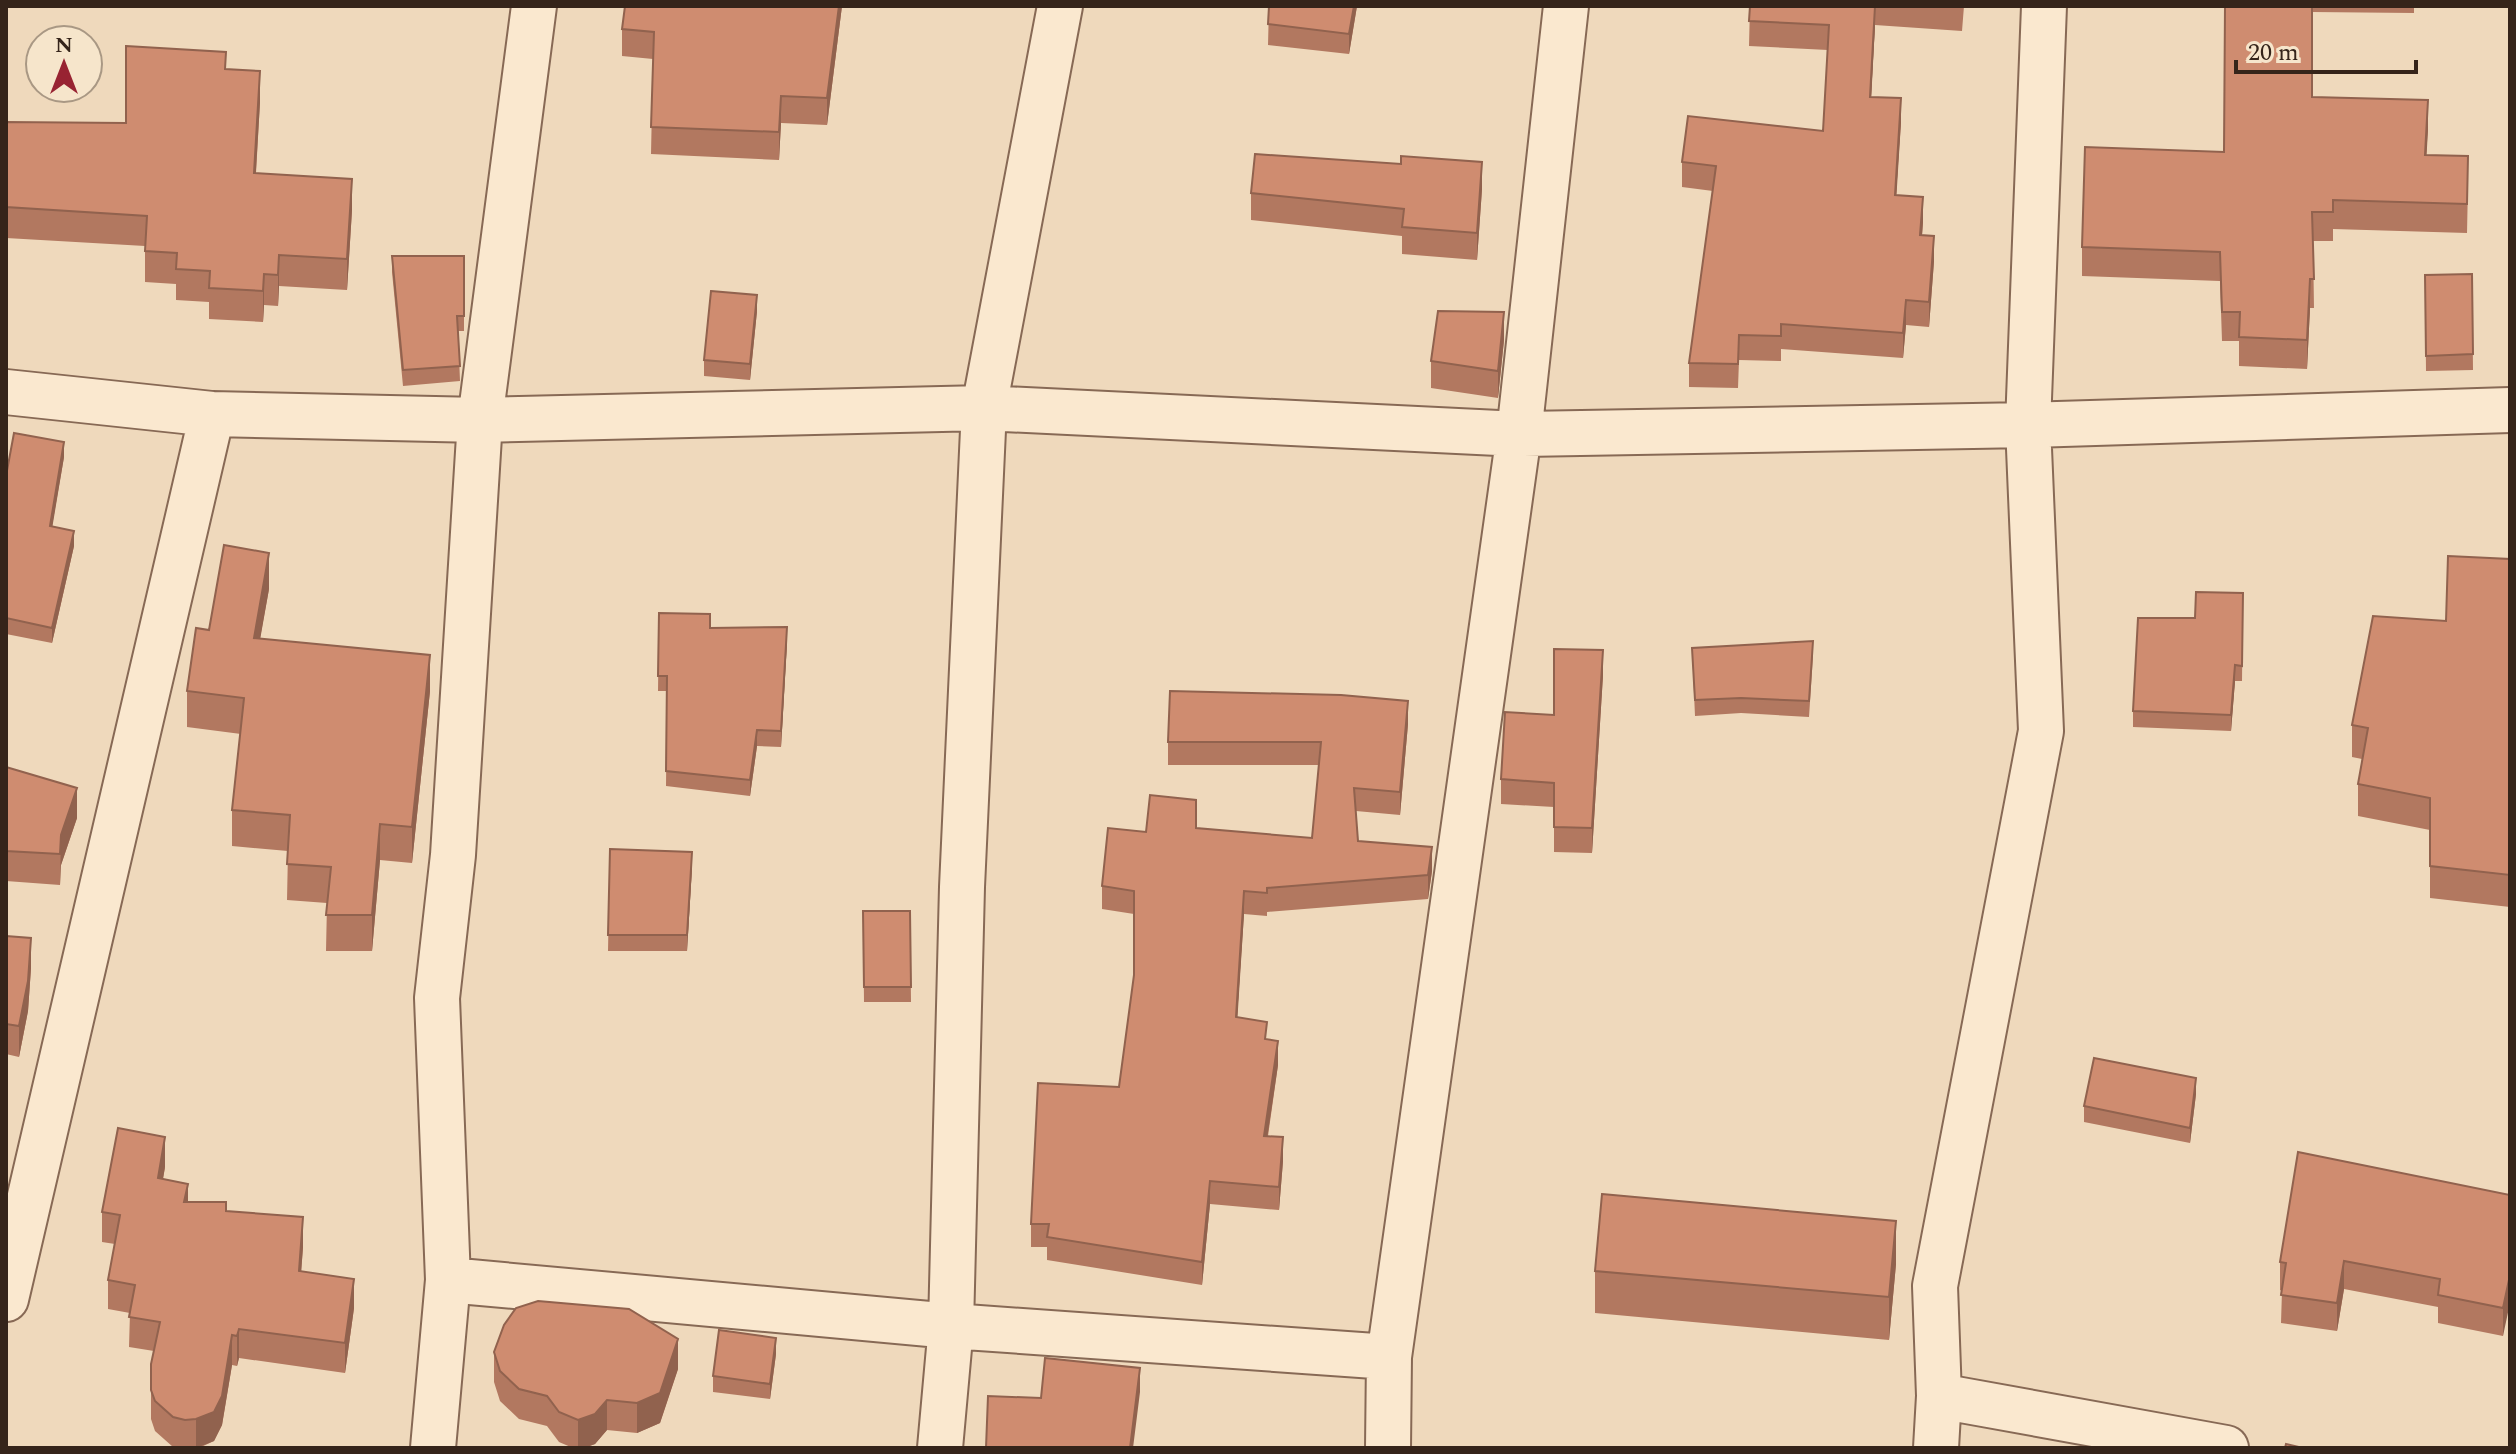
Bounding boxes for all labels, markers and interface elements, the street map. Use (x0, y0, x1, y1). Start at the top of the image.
north arrow (24, 24, 104, 104)
scale bar (2236, 24, 2416, 74)
text: N (55, 29, 73, 62)
text: 20 m (2248, 35, 2299, 71)

